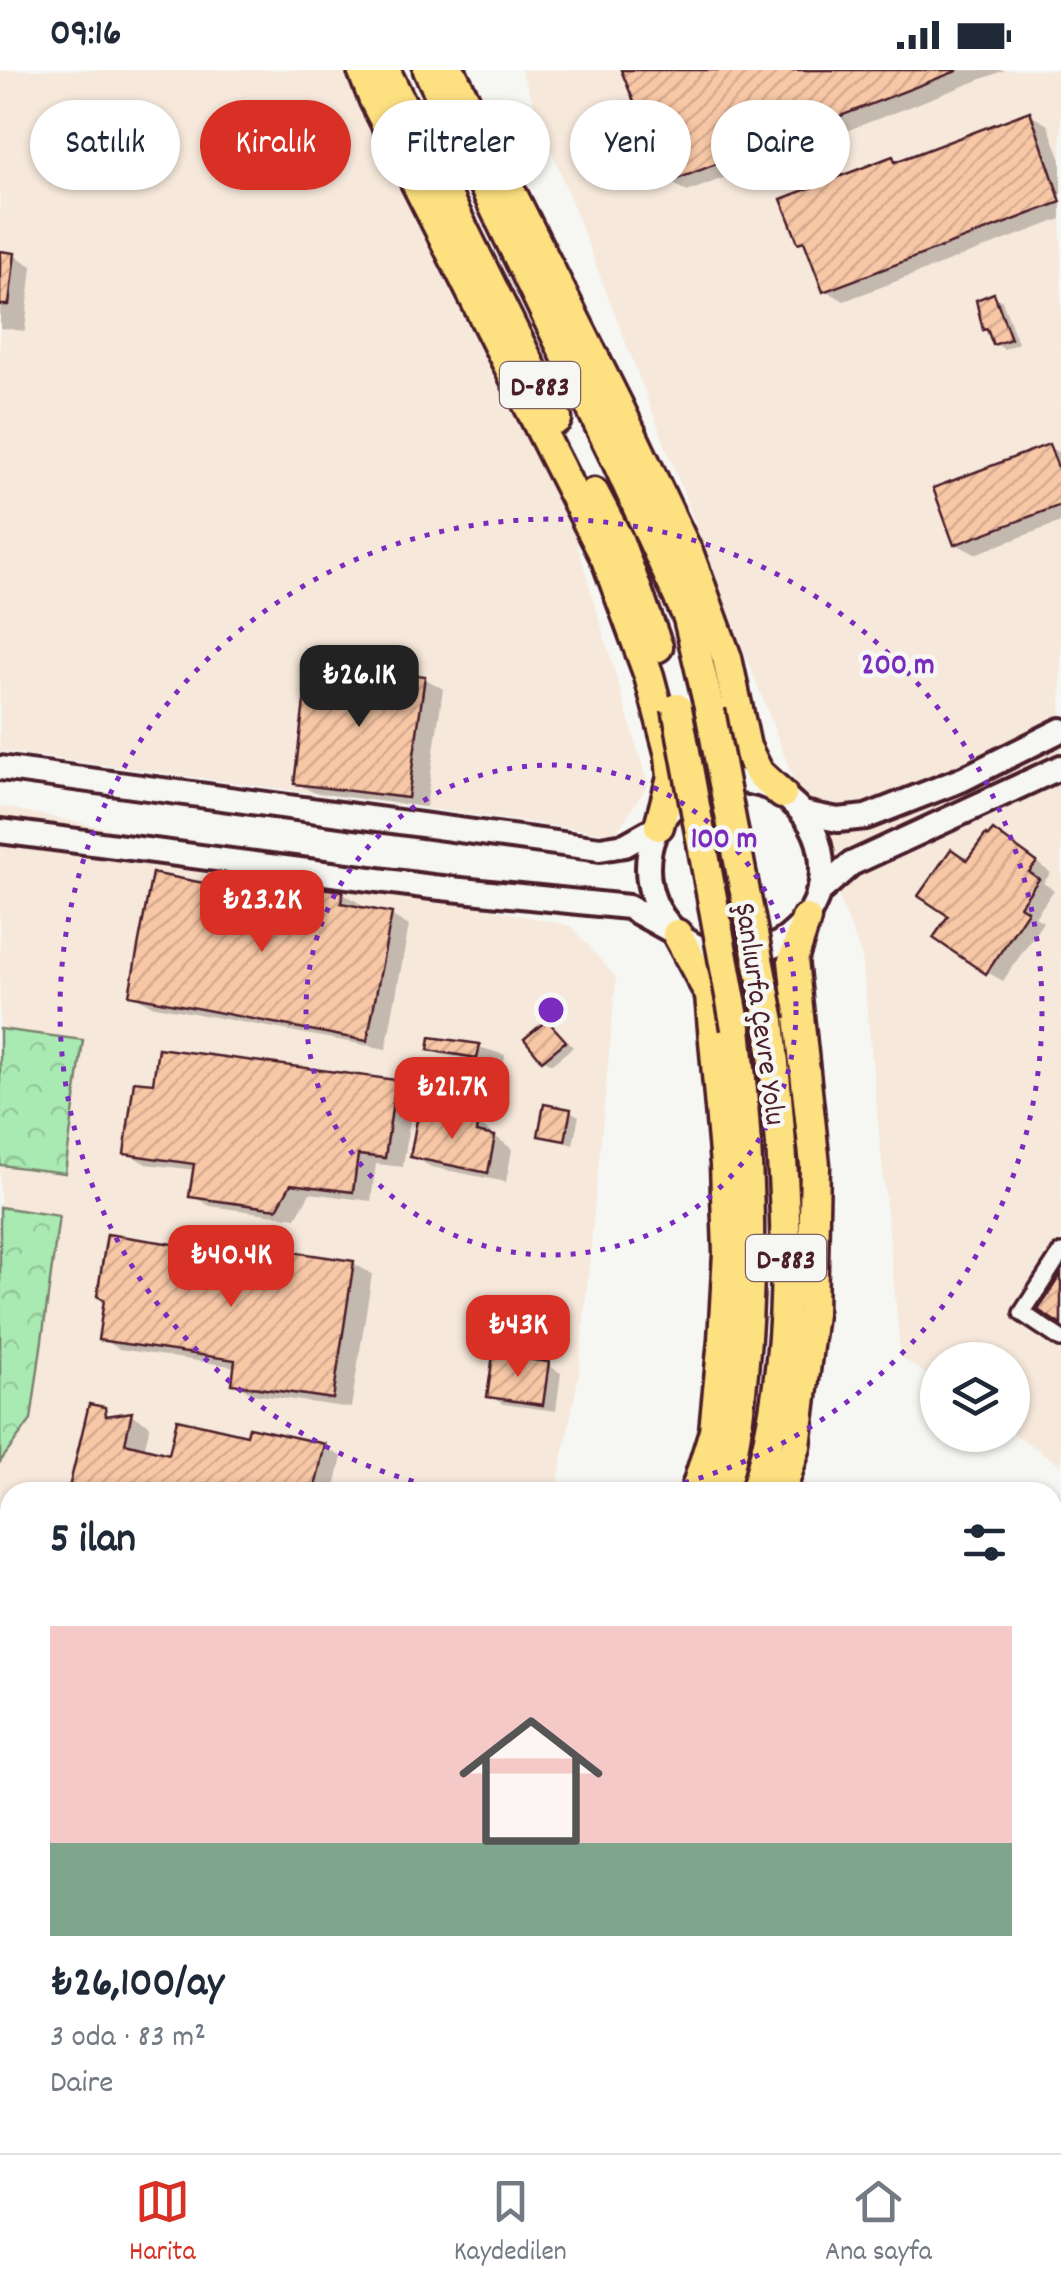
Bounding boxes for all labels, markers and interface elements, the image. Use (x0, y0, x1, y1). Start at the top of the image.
text: 09:16 (50, 8, 121, 63)
chip: Satılık (30, 100, 180, 190)
chip: Kiralık (200, 100, 351, 190)
chip: Filtreler (371, 100, 550, 190)
chip: Yeni (570, 100, 691, 190)
chip: Daire (711, 100, 850, 190)
road number: D-883 (500, 362, 580, 408)
pin: ₺26.1K (278, 645, 440, 730)
text: 200 m (861, 646, 935, 689)
text: ₺26.1K (322, 654, 396, 700)
text: 100 m (691, 820, 757, 863)
pin: ₺23.2K (181, 870, 343, 955)
text: ₺23.2K (222, 879, 302, 925)
street label: Şanlıurfa Çevre Yolu (721, 901, 794, 1128)
centre of rings (533, 992, 569, 1028)
pin: ₺21.7K (371, 1057, 533, 1142)
text: ₺21.7K (416, 1066, 488, 1112)
pin: ₺40.4K (150, 1225, 312, 1310)
text: ₺40.4K (190, 1234, 272, 1280)
road number: D-883 (746, 1235, 826, 1281)
pin: ₺43K (459, 1295, 577, 1380)
text: ₺43K (488, 1304, 548, 1350)
map controls (920, 1342, 1030, 1452)
button: layers (920, 1342, 1030, 1452)
text: 5 ilan (50, 1512, 136, 1572)
icon: filters (957, 1515, 1012, 1570)
icon: home (441, 1691, 621, 1871)
text: ₺26,100/ay (50, 1956, 224, 2016)
text: 3 oda · 83 m² (50, 2016, 206, 2062)
text: Daire (50, 2062, 113, 2108)
tab: Harita (129, 2174, 196, 2274)
tab: Kaydedilen (454, 2174, 567, 2274)
tab: Ana sayfa (825, 2174, 932, 2274)

